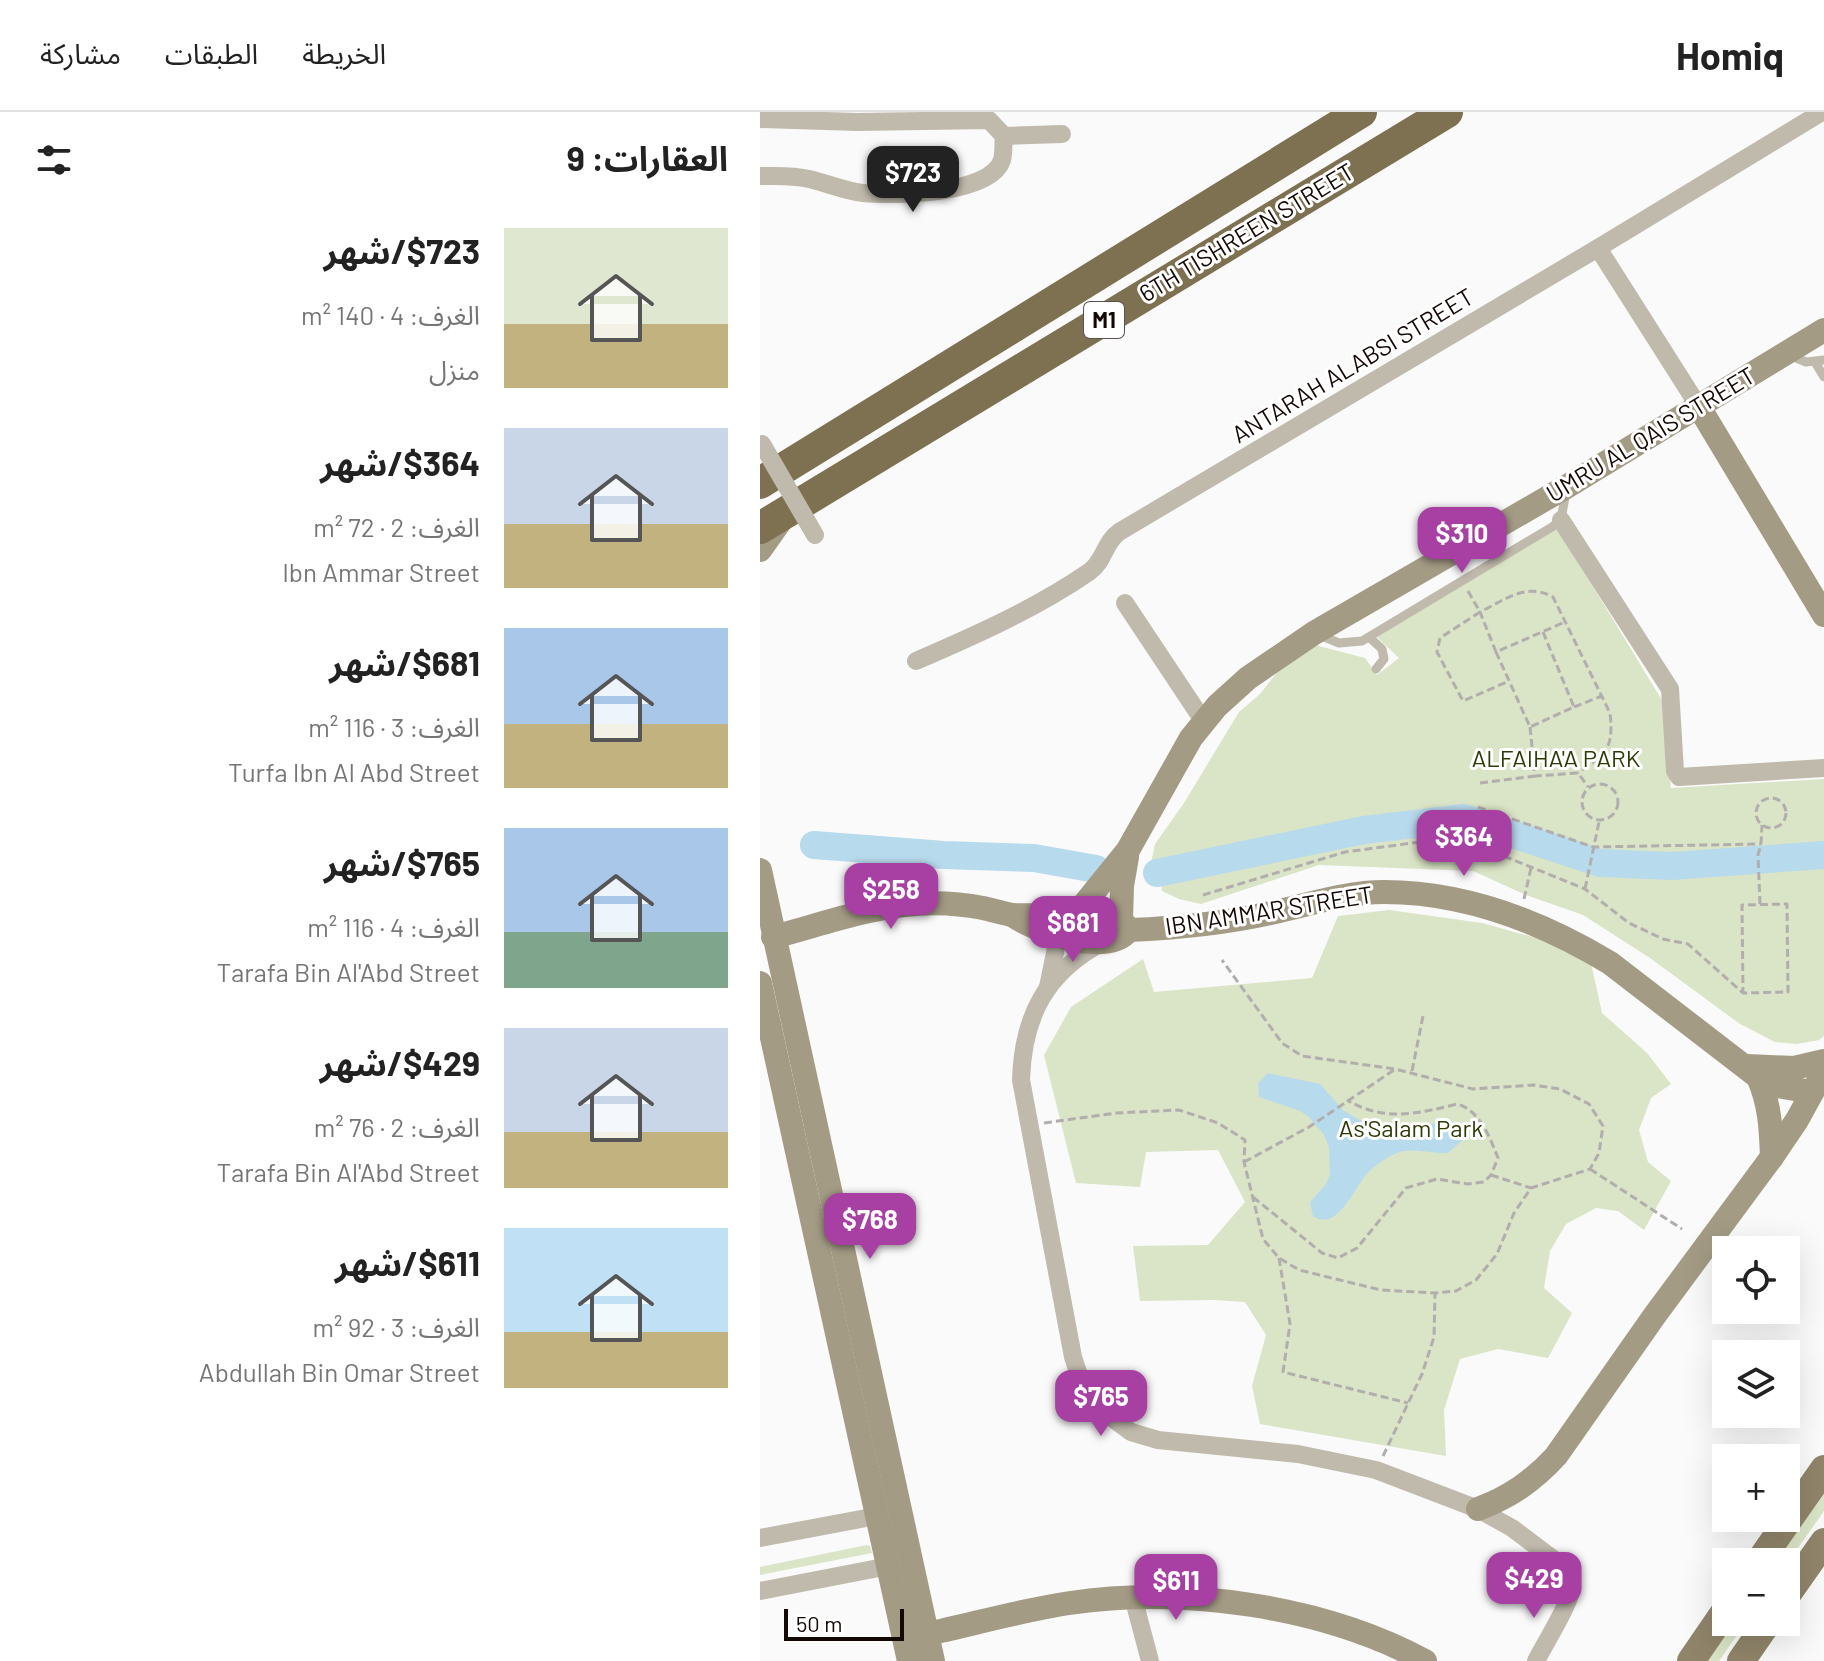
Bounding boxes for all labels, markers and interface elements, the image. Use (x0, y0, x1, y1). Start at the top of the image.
text: Homiq (1676, 32, 1784, 78)
text: مشاركة (40, 36, 121, 70)
text: الطبقات (165, 36, 258, 70)
text: الخريطة (302, 36, 386, 70)
text: العقارات: 9 (567, 137, 728, 178)
icon: filters (32, 138, 76, 182)
pin: $723 (866, 146, 960, 214)
text: $723 (885, 156, 941, 187)
street label: 6TH TISHREEN STREET (1134, 156, 1359, 307)
text: $723/شهر (324, 230, 480, 271)
icon: home (568, 260, 664, 356)
street label: ANTARAH ALABSI STREET (1226, 281, 1478, 448)
text: الغرف: 4 · 140 m² (301, 299, 480, 330)
road number: M1 (1084, 302, 1124, 338)
text: منزل (429, 354, 480, 385)
street label: UMRU AL QAIS STREET (1541, 360, 1760, 508)
text: $364/شهر (320, 442, 480, 483)
icon: home (568, 460, 664, 556)
pin: $310 (1415, 507, 1509, 575)
text: الغرف: 2 · 72 m² (313, 511, 480, 542)
text: $310 (1436, 517, 1488, 548)
text: Ibn Ammar Street (282, 556, 480, 587)
text: $681/شهر (329, 642, 480, 683)
icon: home (568, 660, 664, 756)
text: الغرف: 3 · 116 m² (308, 711, 480, 742)
park label: ALFAIHA'A PARK (1472, 743, 1641, 772)
text: Turfa Ibn Al Abd Street (228, 756, 480, 787)
pin: $364 (1417, 810, 1511, 878)
text: $364 (1435, 820, 1493, 851)
text: $765/شهر (324, 842, 480, 883)
icon: home (568, 860, 664, 956)
pin: $258 (844, 863, 938, 931)
text: $258 (862, 873, 920, 904)
street label: IBN AMMAR STREET (1163, 879, 1375, 940)
pin: $681 (1026, 896, 1120, 964)
text: $681 (1047, 906, 1099, 937)
text: الغرف: 4 · 116 m² (307, 911, 480, 942)
text: Tarafa Bin Al'Abd Street (216, 956, 480, 987)
text: $429/شهر (320, 1042, 480, 1083)
icon: home (568, 1060, 664, 1156)
text: الغرف: 2 · 76 m² (314, 1111, 480, 1142)
park label: As'Salam Park (1339, 1113, 1483, 1142)
text: Tarafa Bin Al'Abd Street (216, 1156, 480, 1187)
pin: $768 (823, 1193, 917, 1261)
text: $768 (842, 1203, 898, 1234)
map controls (1712, 1236, 1800, 1636)
button: locate (1712, 1236, 1800, 1324)
text: $611/شهر (335, 1242, 480, 1283)
icon: home (568, 1260, 664, 1356)
text: الغرف: 3 · 92 m² (312, 1311, 480, 1342)
button: layers (1712, 1340, 1800, 1428)
text: Abdullah Bin Omar Street (199, 1356, 480, 1387)
pin: $765 (1054, 1370, 1148, 1438)
text: $765 (1073, 1380, 1129, 1411)
button: + (1712, 1444, 1800, 1532)
button: − (1712, 1548, 1800, 1636)
pin: $429 (1487, 1552, 1581, 1620)
pin: $611 (1129, 1554, 1223, 1622)
text: $429 (1505, 1562, 1563, 1593)
text: $611 (1152, 1564, 1200, 1595)
scale bar (784, 1605, 904, 1641)
text: 50 m (796, 1610, 842, 1636)

